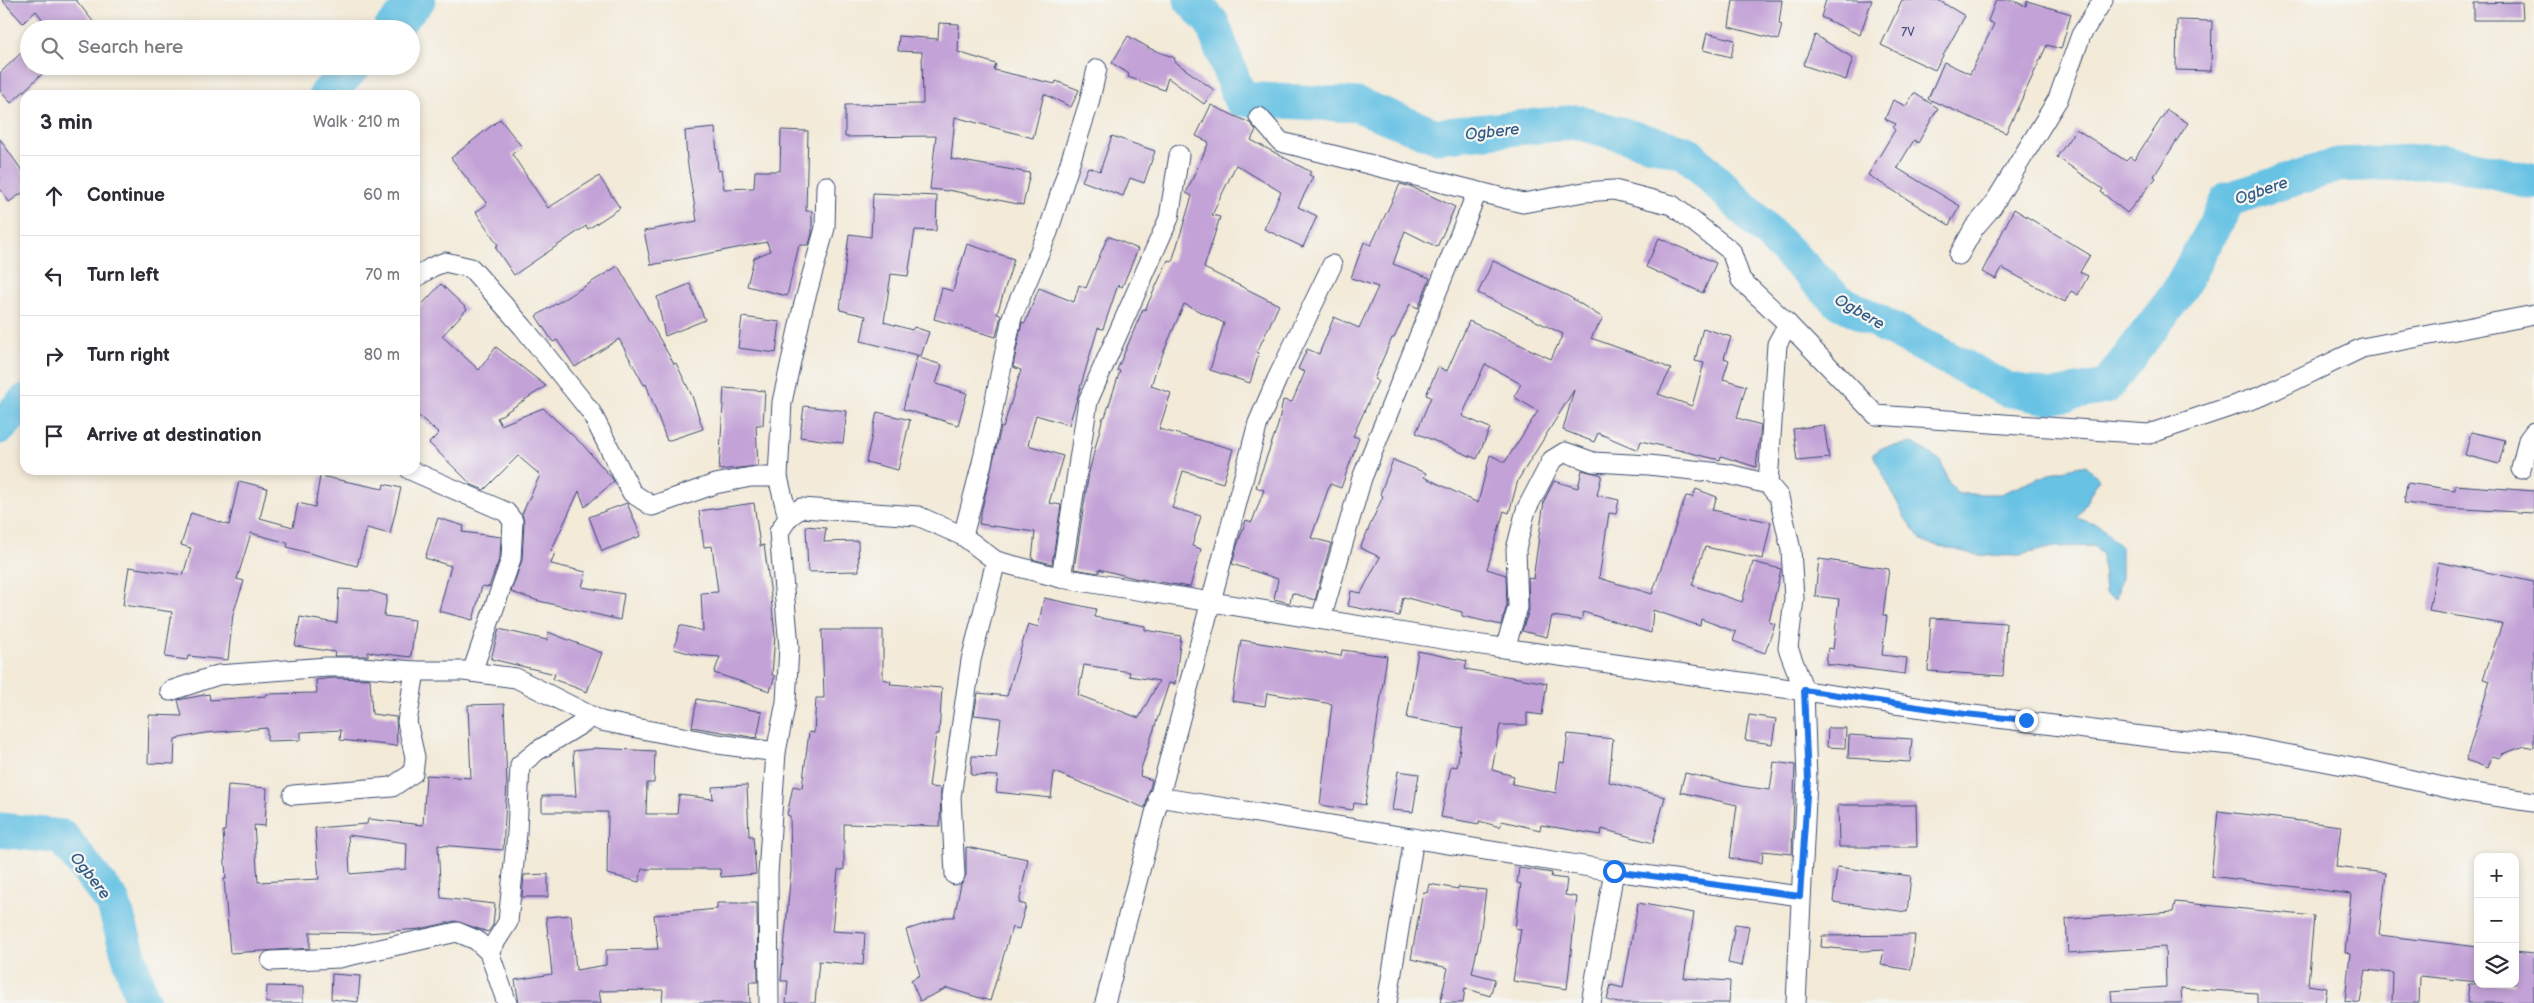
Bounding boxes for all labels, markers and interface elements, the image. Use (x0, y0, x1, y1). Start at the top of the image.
search box (20, 20, 420, 75)
house number: 7V (1901, 25, 1915, 40)
icon: search (38, 34, 66, 62)
text: Search here (78, 36, 183, 59)
text: 3 min (40, 110, 93, 135)
text: Walk · 210 m (313, 113, 400, 132)
water label: Ogbere (1464, 120, 1520, 145)
water label: Ogbere (2233, 174, 2290, 209)
icon: ahead (40, 182, 68, 210)
text: Continue (87, 184, 165, 207)
text: 60 m (363, 186, 400, 205)
icon: left (40, 262, 68, 290)
text: Turn left (87, 264, 159, 287)
text: 70 m (365, 266, 400, 285)
water label: Ogbere (1831, 290, 1888, 334)
icon: right (40, 342, 68, 370)
text: Turn right (87, 344, 170, 367)
text: 80 m (364, 346, 400, 365)
icon: arrive (40, 422, 68, 450)
text: Arrive at destination (87, 424, 262, 447)
route end (2015, 709, 2038, 732)
water label: Ogbere (65, 849, 114, 903)
map controls (2474, 853, 2519, 988)
button: + (2474, 853, 2519, 898)
route start (1603, 860, 1626, 883)
button: − (2474, 898, 2519, 943)
button: layers (2474, 943, 2519, 988)

